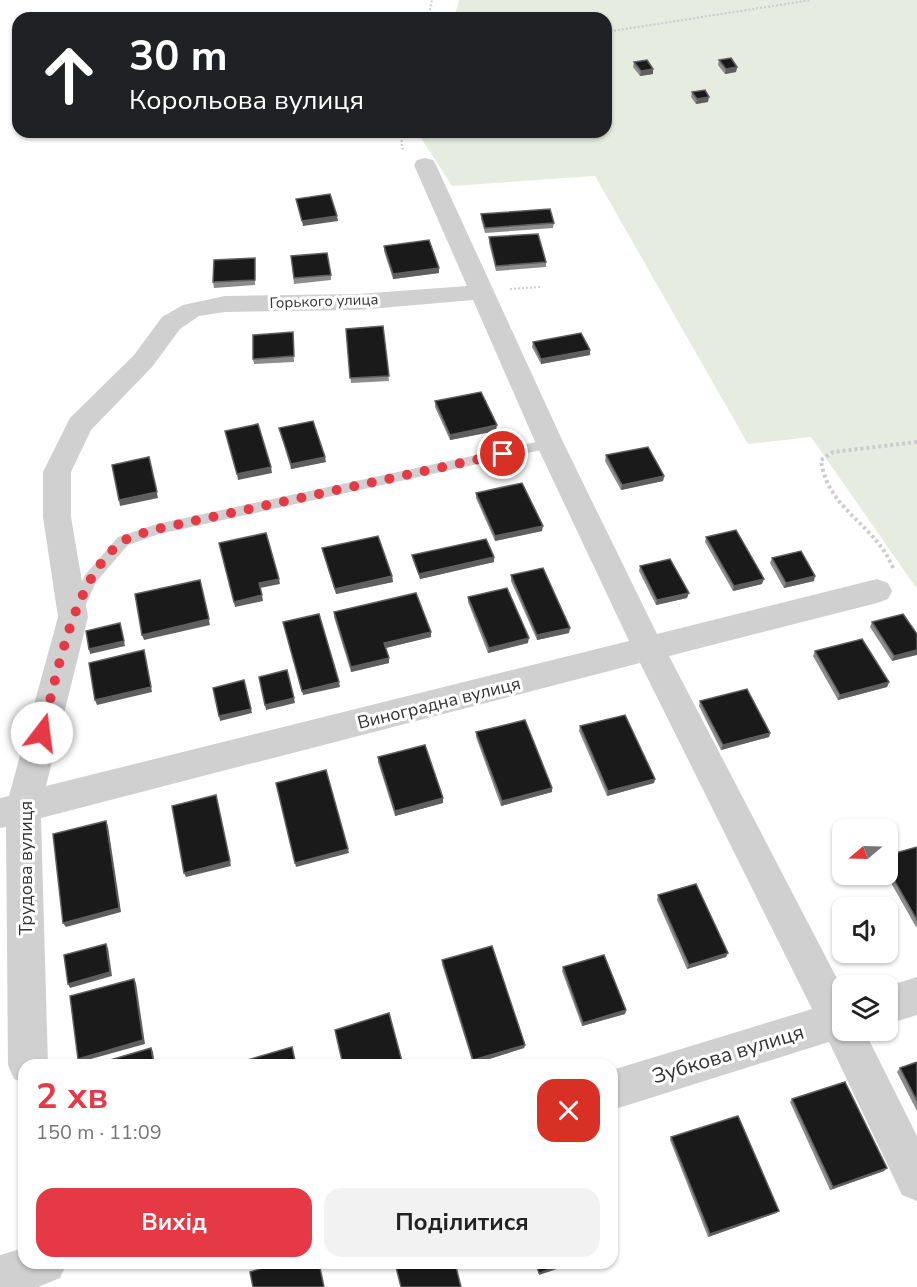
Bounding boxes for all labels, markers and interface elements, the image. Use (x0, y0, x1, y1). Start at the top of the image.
text: 30 m (129, 28, 228, 85)
icon: ahead (30, 36, 108, 114)
text: Корольова вулиця (129, 82, 364, 119)
street label: Горького улица (269, 289, 379, 313)
pin (477, 428, 528, 479)
icon: arrive (486, 437, 519, 470)
street label: Виноградна вулиця (355, 671, 523, 735)
position arrow (10, 701, 74, 765)
street label: Трудова вулиця (14, 801, 38, 935)
north arrow (832, 819, 898, 885)
map controls (832, 819, 898, 1041)
button: sound (832, 897, 898, 963)
button: layers (832, 975, 898, 1041)
street label: Зубкова вулиця (649, 1018, 807, 1090)
text: 2 хв (36, 1072, 108, 1121)
button: close (537, 1079, 600, 1142)
text: 150 m · 11:09 (36, 1119, 162, 1146)
button: Вихід (36, 1188, 312, 1257)
button: Поділитися (324, 1188, 600, 1257)

